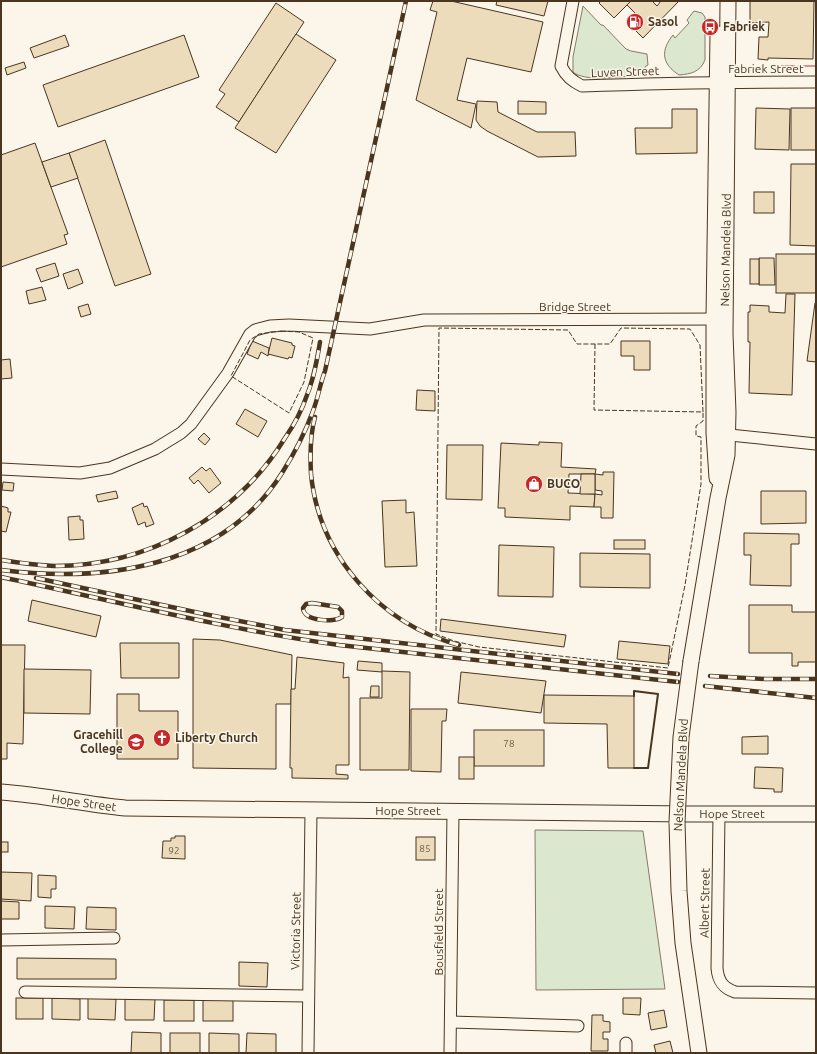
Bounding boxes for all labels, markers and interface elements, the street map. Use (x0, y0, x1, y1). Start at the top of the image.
fuel station icon: Sasol (625, 12, 645, 32)
place label: Sasol (648, 15, 678, 28)
bus stop icon: Fabriek (700, 17, 720, 37)
place label: Fabriek (723, 20, 765, 33)
street label: Fabriek Street (728, 62, 804, 75)
street label: Luven Street (591, 64, 660, 79)
street label: Nelson Mandela Blvd (718, 193, 733, 307)
street label: Bridge Street (539, 300, 611, 313)
shop icon: BUCO (524, 474, 544, 494)
place label: BUCO (547, 477, 580, 490)
street label: Nelson Mandela Blvd (671, 718, 690, 832)
place label: Gracehill College (73, 728, 123, 755)
church icon: Liberty Church (152, 728, 172, 748)
place label: Liberty Church (175, 731, 258, 744)
school or university icon: Gracehill College (126, 732, 146, 752)
house number: 78 (503, 738, 515, 749)
street label: Hope Street (51, 792, 118, 814)
street label: Hope Street (375, 804, 441, 817)
street label: Hope Street (699, 807, 765, 820)
house number: 85 (419, 843, 431, 854)
house number: 92 (168, 845, 180, 856)
street label: Albert Street (697, 868, 712, 938)
street label: Bousfield Street (432, 888, 445, 976)
street label: Victoria Street (288, 892, 303, 970)

